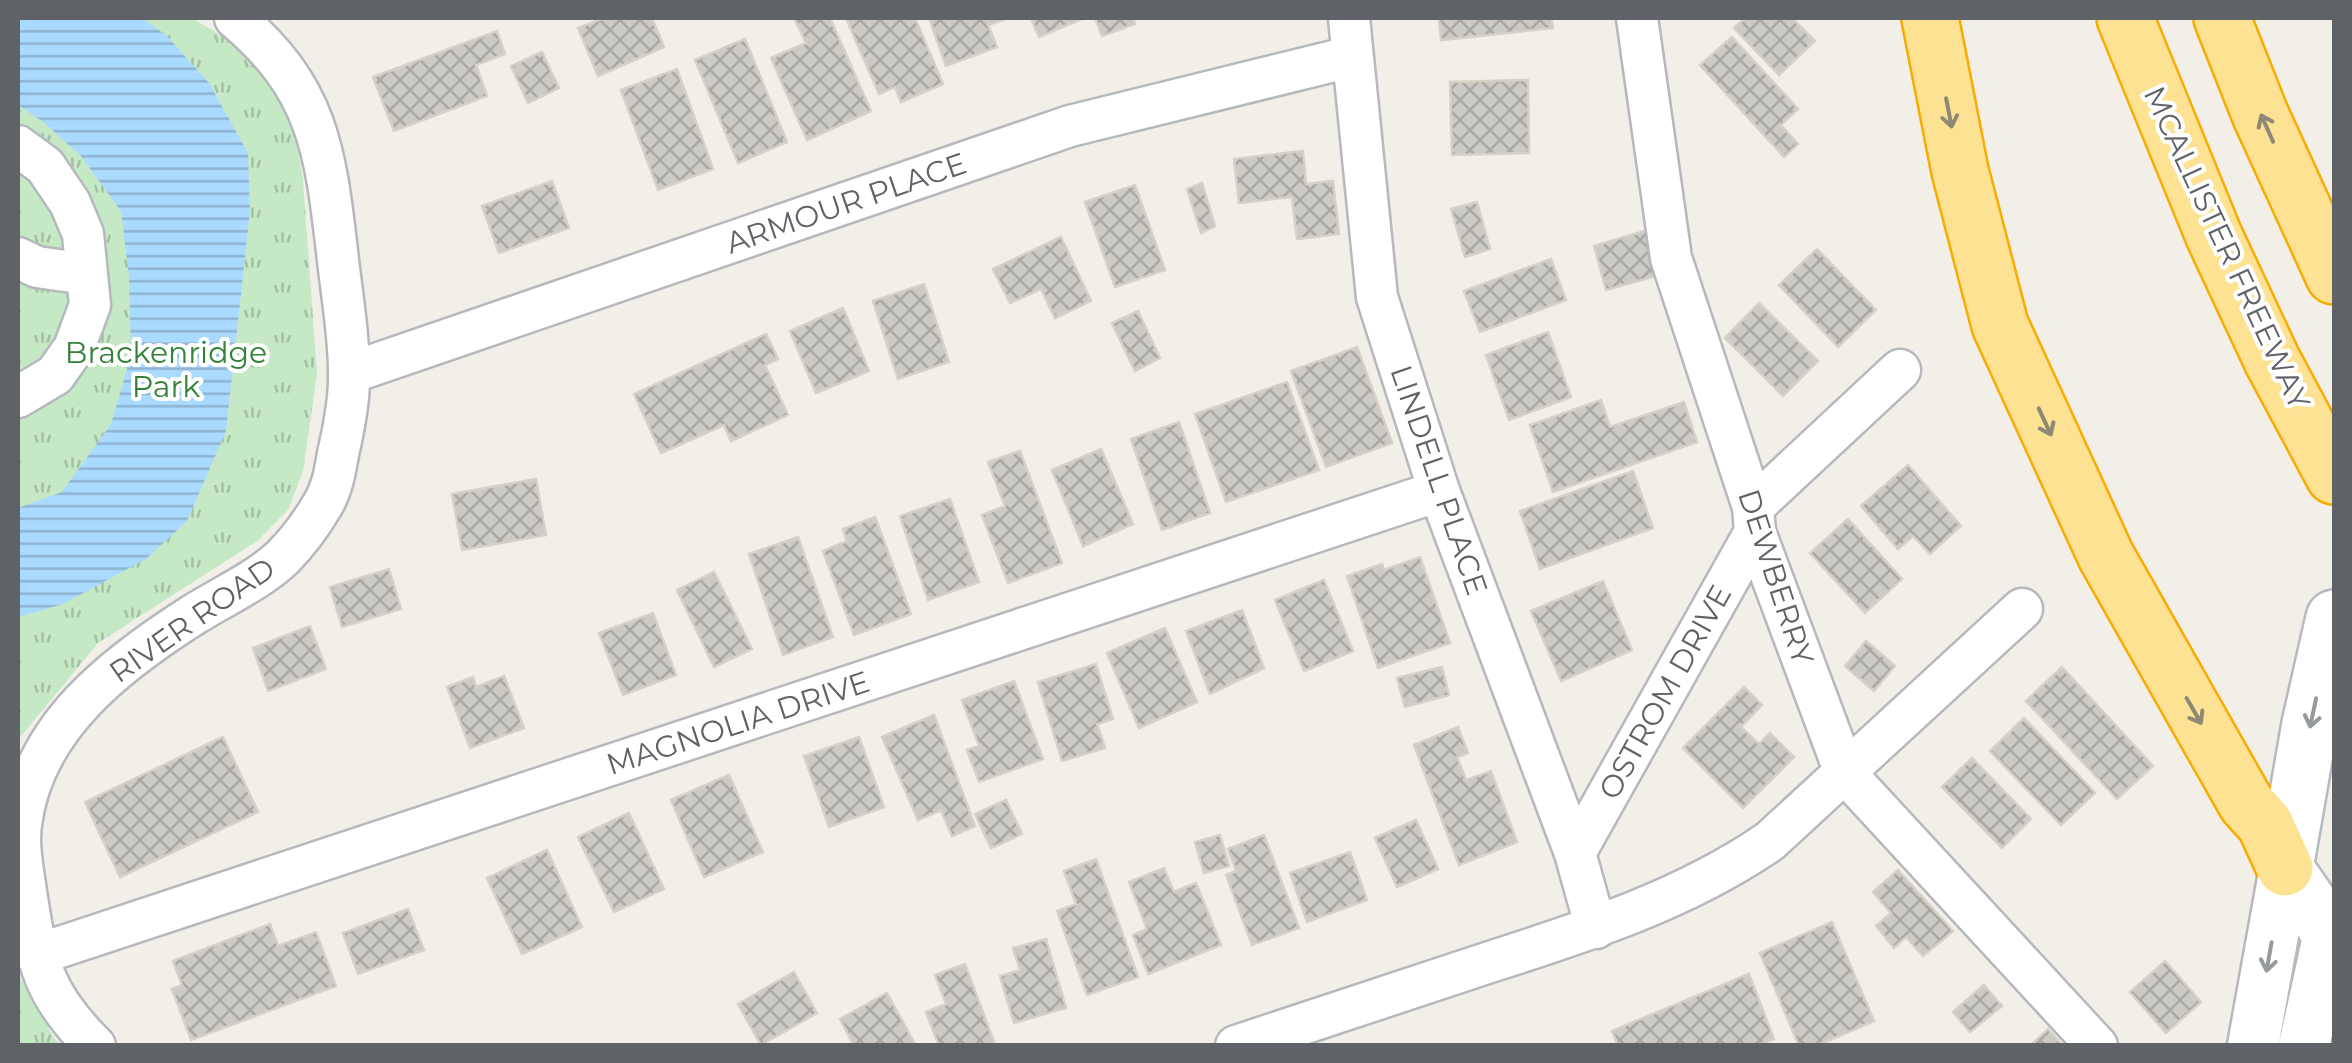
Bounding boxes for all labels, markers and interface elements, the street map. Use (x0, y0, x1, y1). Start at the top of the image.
street label: MCALLISTER FREEWAY (2136, 81, 2319, 416)
one-way arrow (1940, 96, 1959, 128)
one-way arrow (2257, 113, 2275, 144)
street label: ARMOUR PLACE (721, 145, 971, 261)
park label: Brackenridge Park (65, 334, 267, 405)
street label: LINDELL PLACE (1382, 360, 1496, 600)
one-way arrow (2037, 406, 2055, 437)
street label: DEWBERRY (1730, 485, 1822, 670)
street label: RIVER ROAD (102, 549, 282, 691)
street label: OSTROM DRIVE (1591, 578, 1739, 806)
street label: MAGNOLIA DRIVE (602, 663, 874, 783)
one-way arrow (2184, 695, 2204, 725)
one-way arrow (2303, 696, 2321, 728)
one-way arrow (2259, 940, 2278, 972)

